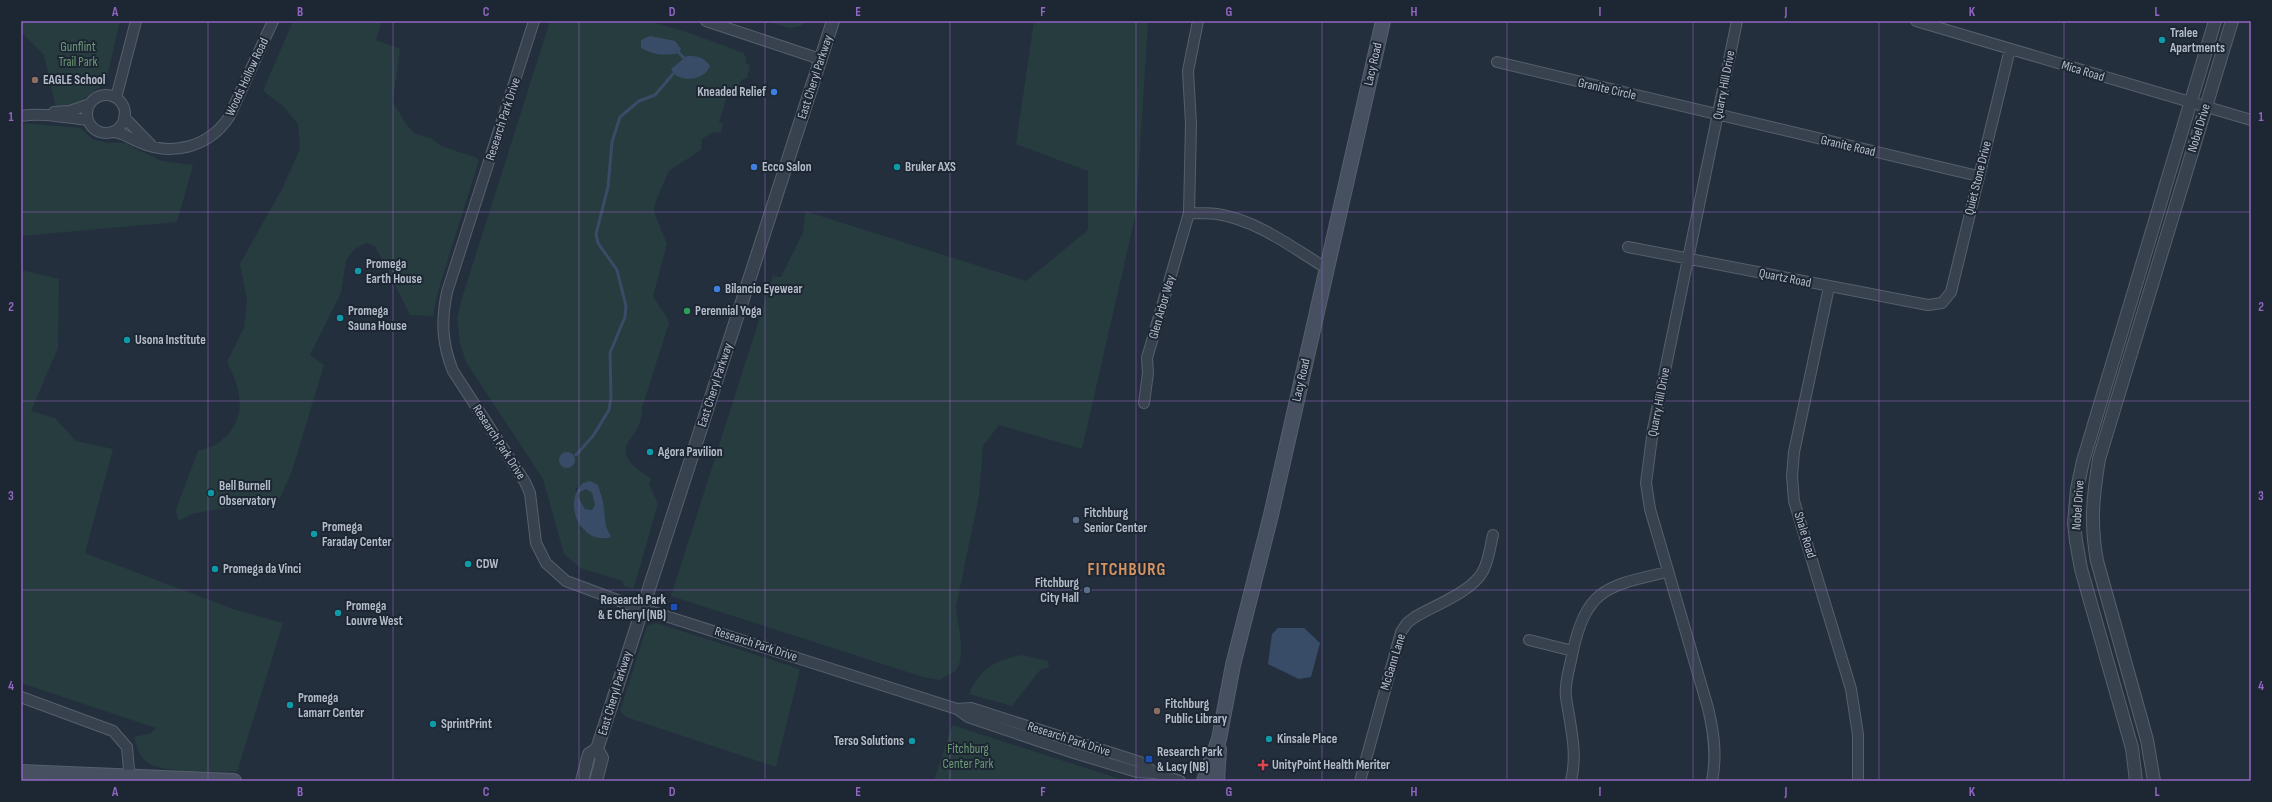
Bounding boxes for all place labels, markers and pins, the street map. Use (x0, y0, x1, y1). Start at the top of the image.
place label: Tralee Apartments (2169, 25, 2225, 56)
marker: Tralee Apartments (2157, 35, 2167, 45)
place label: EAGLE School (43, 72, 106, 88)
marker: EAGLE School (30, 75, 40, 85)
place label: Kneaded Relief (697, 84, 767, 100)
marker: Kneaded Relief (769, 87, 779, 97)
place label: Ecco Salon (762, 159, 812, 175)
place label: Bruker AXS (905, 159, 956, 175)
marker: Ecco Salon (749, 162, 759, 172)
marker: Bruker AXS (892, 162, 902, 172)
place label: Promega Earth House (366, 256, 422, 287)
marker: Promega Earth House (353, 266, 363, 276)
place label: Bilancio Eyewear (725, 281, 803, 297)
marker: Bilancio Eyewear (712, 284, 722, 294)
place label: Promega Sauna House (348, 303, 407, 334)
place label: Perennial Yoga (695, 303, 762, 319)
marker: Perennial Yoga (682, 306, 692, 316)
marker: Promega Sauna House (335, 313, 345, 323)
place label: Usona Institute (135, 332, 206, 348)
marker: Usona Institute (122, 335, 132, 345)
place label: Agora Pavilion (657, 444, 723, 460)
marker: Agora Pavilion (645, 447, 655, 457)
place label: Bell Burnell Observatory (219, 478, 277, 509)
marker: Bell Burnell Observatory (206, 488, 216, 498)
place label: Fitchburg Senior Center (1084, 505, 1147, 536)
marker: Fitchburg Senior Center (1071, 515, 1081, 525)
place label: Promega Faraday Center (322, 519, 392, 550)
marker: Promega Faraday Center (309, 529, 319, 539)
place label: CDW (476, 556, 498, 572)
marker: CDW (463, 559, 473, 569)
place label: Promega da Vinci (223, 561, 302, 577)
marker: Promega da Vinci (210, 564, 220, 574)
place label: Fitchburg City Hall (1035, 575, 1080, 606)
marker: Fitchburg City Hall (1082, 585, 1092, 595)
place label: Research Park & E Cheryl (NB) (598, 592, 666, 623)
place label: Promega Louvre West (346, 598, 404, 629)
marker: Research Park & E Cheryl (NB) (669, 602, 679, 612)
marker: Promega Louvre West (333, 608, 343, 618)
place label: Promega Lamarr Center (298, 690, 364, 721)
place label: Fitchburg Public Library (1165, 696, 1228, 727)
marker: Promega Lamarr Center (285, 700, 295, 710)
marker: Fitchburg Public Library (1152, 706, 1162, 716)
place label: SprintPrint (441, 716, 493, 732)
marker: SprintPrint (428, 719, 438, 729)
place label: Kinsale Place (1277, 731, 1338, 747)
place label: Terso Solutions (834, 733, 904, 749)
marker: Kinsale Place (1264, 734, 1274, 744)
marker: Terso Solutions (907, 736, 917, 746)
place label: Research Park & Lacy (NB) (1157, 744, 1223, 775)
marker: Research Park & Lacy (NB) (1144, 754, 1154, 764)
place label: UnityPoint Health Meriter (1272, 757, 1390, 773)
marker: UnityPoint Health Meriter (1257, 759, 1269, 771)

